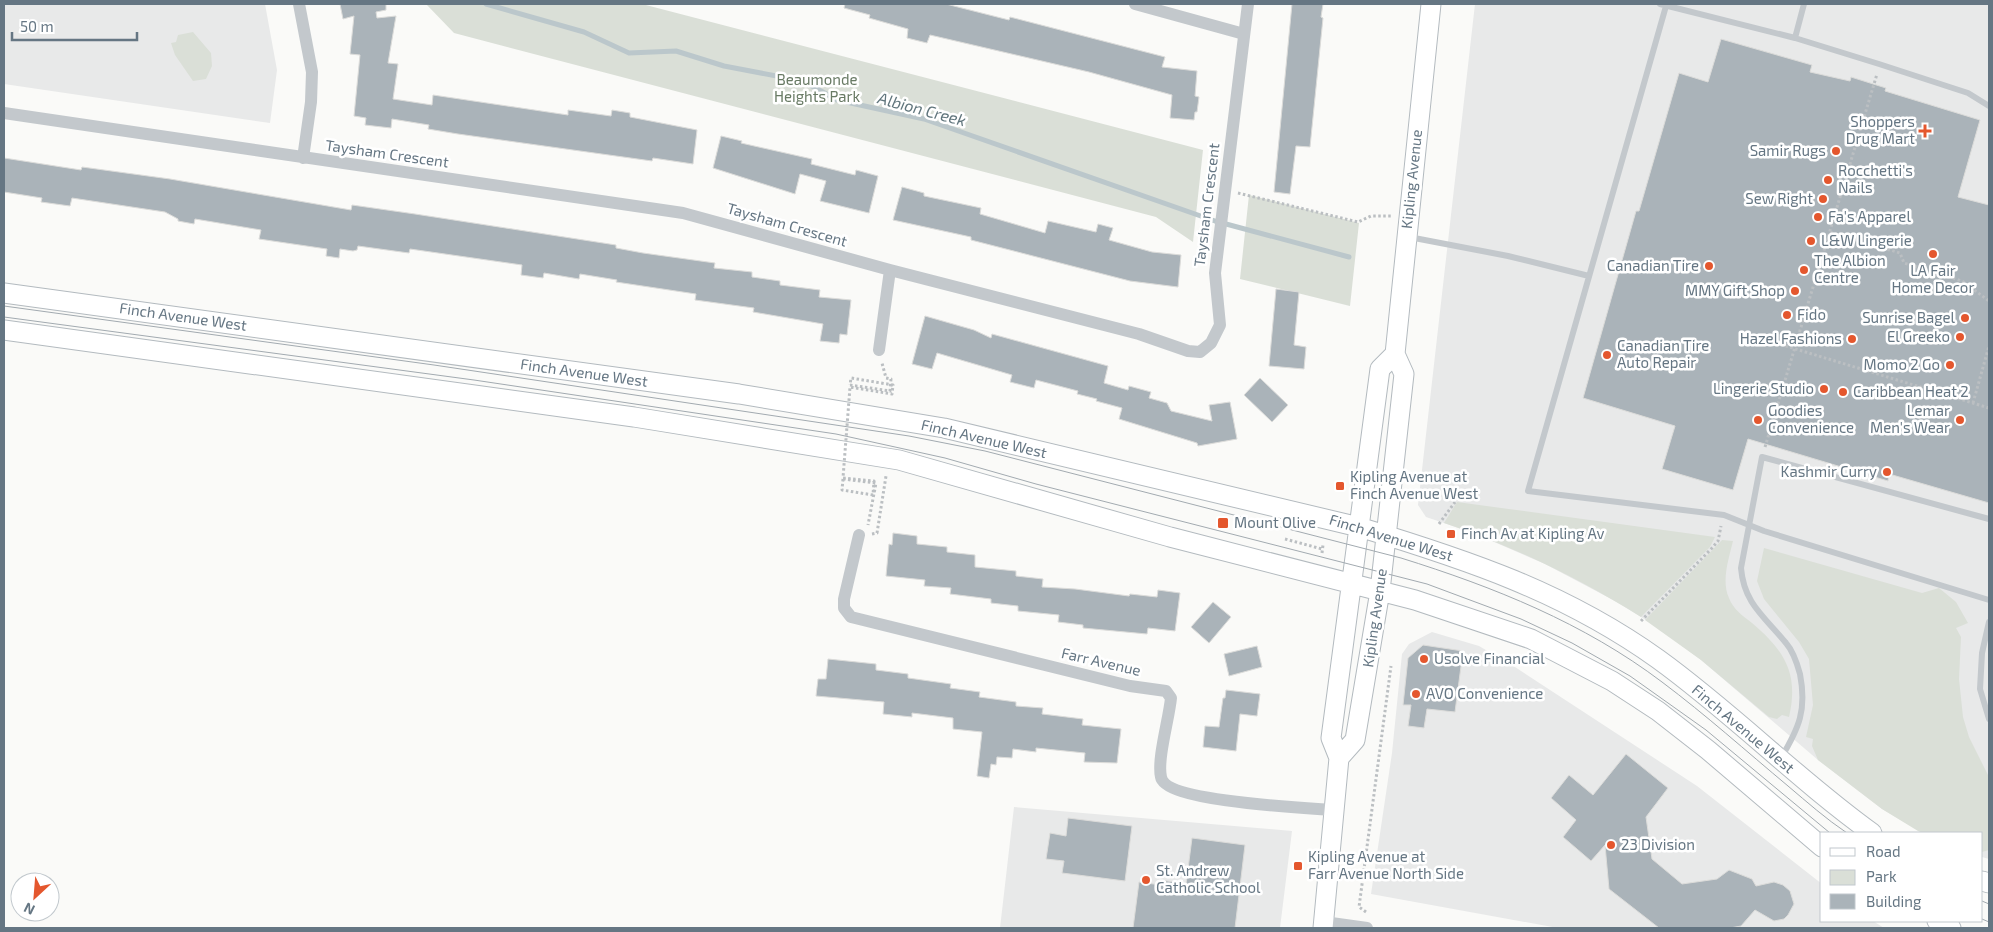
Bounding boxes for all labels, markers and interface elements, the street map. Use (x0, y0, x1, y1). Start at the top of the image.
scale bar (12, 10, 138, 42)
text: 50 m (20, 17, 54, 35)
park label: Beaumonde Heights Park (774, 70, 860, 105)
water label: Albion Creek (875, 87, 968, 129)
place label: Shoppers Drug Mart (1846, 112, 1915, 147)
marker: Shoppers Drug Mart (1919, 125, 1931, 137)
street label: Kipling Avenue (1397, 128, 1425, 229)
street label: Taysham Crescent (324, 135, 450, 171)
place label: Samir Rugs (1750, 141, 1826, 159)
street label: Taysham Crescent (1190, 142, 1223, 268)
marker: Samir Rugs (1830, 145, 1842, 157)
place label: Rocchetti's Nails (1838, 161, 1913, 196)
marker: Rocchetti's Nails (1822, 174, 1834, 186)
place label: Sew Right (1745, 189, 1813, 207)
marker: Sew Right (1817, 193, 1829, 205)
street label: Taysham Crescent (725, 198, 850, 250)
place label: Fa's Apparel (1828, 207, 1911, 225)
marker: Fa's Apparel (1812, 211, 1824, 223)
place label: L&W Lingerie (1821, 231, 1912, 249)
marker: L&W Lingerie (1805, 235, 1817, 247)
marker: LA Fair Home Decor (1927, 248, 1939, 260)
place label: The Albion Centre (1814, 251, 1886, 286)
place label: Canadian Tire (1607, 256, 1699, 274)
marker: Canadian Tire (1703, 260, 1715, 272)
place label: LA Fair Home Decor (1892, 261, 1974, 296)
marker: The Albion Centre (1798, 264, 1810, 276)
place label: MMY Gift Shop (1685, 281, 1785, 299)
marker: MMY Gift Shop (1789, 285, 1801, 297)
street label: Finch Avenue West (118, 298, 248, 334)
place label: Fido (1797, 305, 1826, 323)
place label: Sunrise Bagel (1862, 308, 1956, 326)
marker: Fido (1781, 309, 1793, 321)
marker: Sunrise Bagel (1959, 312, 1971, 324)
place label: El Greeko (1887, 327, 1950, 345)
place label: Hazel Fashions (1740, 329, 1842, 347)
marker: El Greeko (1954, 331, 1966, 343)
marker: Hazel Fashions (1846, 333, 1858, 345)
place label: Canadian Tire Auto Repair (1617, 336, 1709, 371)
marker: Canadian Tire Auto Repair (1601, 349, 1613, 361)
street label: Finch Avenue West (519, 354, 649, 390)
place label: Momo 2 Go (1864, 355, 1940, 373)
marker: Momo 2 Go (1944, 359, 1956, 371)
place label: Lingerie Studio (1713, 379, 1814, 397)
place label: Caribbean Heat 2 (1853, 382, 1969, 400)
marker: Lingerie Studio (1818, 383, 1830, 395)
marker: Caribbean Heat 2 (1837, 386, 1849, 398)
place label: Goodies Convenience (1768, 401, 1854, 436)
place label: Lemar Men's Wear (1870, 401, 1950, 436)
marker: Goodies Convenience (1752, 414, 1764, 426)
marker: Lemar Men's Wear (1954, 414, 1966, 426)
street label: Finch Avenue West (920, 415, 1049, 461)
place label: Kashmir Curry (1781, 462, 1877, 480)
marker: Kashmir Curry (1881, 466, 1893, 478)
place label: Kipling Avenue at Finch Avenue West (1350, 467, 1479, 502)
marker: Kipling Avenue at Finch Avenue West (1334, 480, 1346, 492)
street label: Finch Avenue West (1327, 510, 1456, 564)
place label: Mount Olive (1234, 513, 1316, 531)
marker: Mount Olive (1216, 516, 1230, 530)
place label: Finch Av at Kipling Av (1461, 524, 1604, 542)
marker: Finch Av at Kipling Av (1445, 528, 1457, 540)
street label: Kipling Avenue (1358, 567, 1390, 669)
street label: Farr Avenue (1060, 643, 1143, 679)
place label: Usolve Financial (1434, 649, 1545, 667)
marker: Usolve Financial (1418, 653, 1430, 665)
street label: Finch Avenue West (1689, 680, 1799, 777)
place label: AVO Convenience (1426, 684, 1543, 702)
marker: AVO Convenience (1410, 688, 1422, 700)
legend (1820, 832, 1983, 922)
place label: 23 Division (1621, 835, 1695, 853)
marker: 23 Division (1605, 839, 1617, 851)
text: Road (1866, 842, 1901, 860)
place label: Kipling Avenue at Farr Avenue North Side (1308, 847, 1464, 882)
marker: Kipling Avenue at Farr Avenue North Side (1292, 860, 1304, 872)
place label: St. Andrew Catholic School (1156, 861, 1261, 896)
text: Park (1866, 867, 1897, 885)
north arrow (10, 872, 60, 922)
marker: St. Andrew Catholic School (1140, 874, 1152, 886)
text: Building (1866, 892, 1922, 910)
text: N (21, 899, 37, 919)

